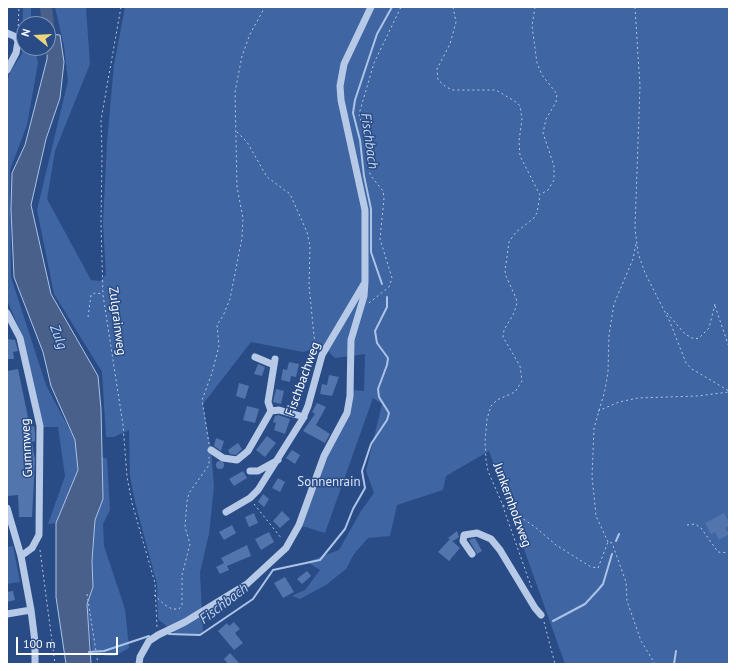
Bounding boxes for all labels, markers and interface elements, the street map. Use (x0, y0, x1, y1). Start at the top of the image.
north arrow (16, 16, 56, 56)
text: N (18, 27, 33, 38)
water label: Fischbach (357, 112, 381, 170)
street label: Zulgrainweg (105, 286, 129, 356)
water label: Zulg (46, 322, 70, 352)
street label: Fischbachweg (282, 340, 324, 418)
street label: Gummweg (18, 418, 36, 478)
street label: Junkernholzweg (490, 461, 534, 549)
park label: Sonnenrain (297, 474, 361, 490)
water label: Fischbach (196, 580, 252, 628)
scale bar (18, 629, 120, 655)
text: 100 m (23, 636, 56, 651)

